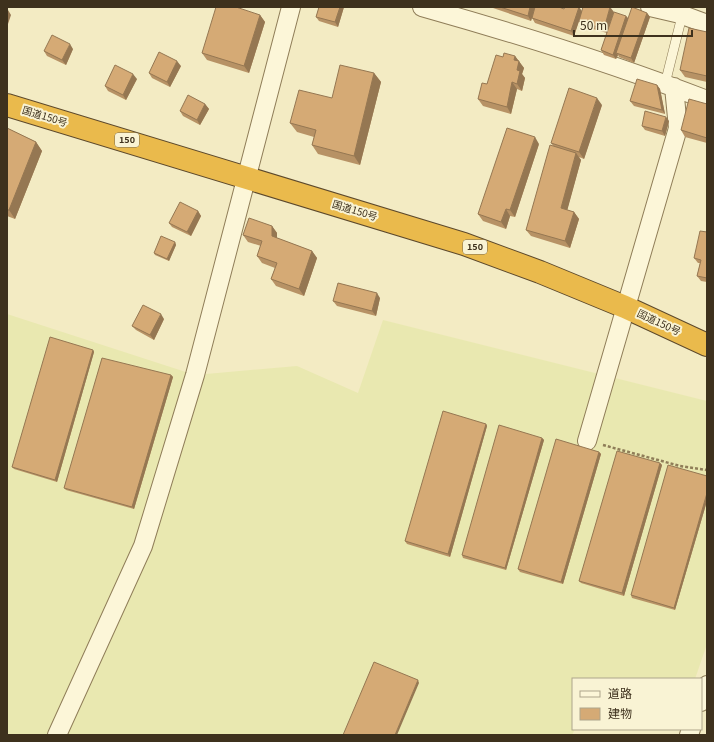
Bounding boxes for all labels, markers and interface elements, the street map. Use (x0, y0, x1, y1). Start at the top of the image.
scale bar (574, 12, 692, 38)
text: 50 m (580, 16, 607, 33)
street label: 国道150号 (21, 102, 70, 130)
road number: 150 (115, 133, 139, 147)
street label: 国道150号 (331, 196, 380, 224)
road number: 150 (463, 240, 487, 254)
street label: 国道150号 (635, 305, 684, 338)
legend (572, 678, 702, 730)
text: 道路 (608, 684, 632, 701)
text: 建物 (608, 704, 632, 721)

